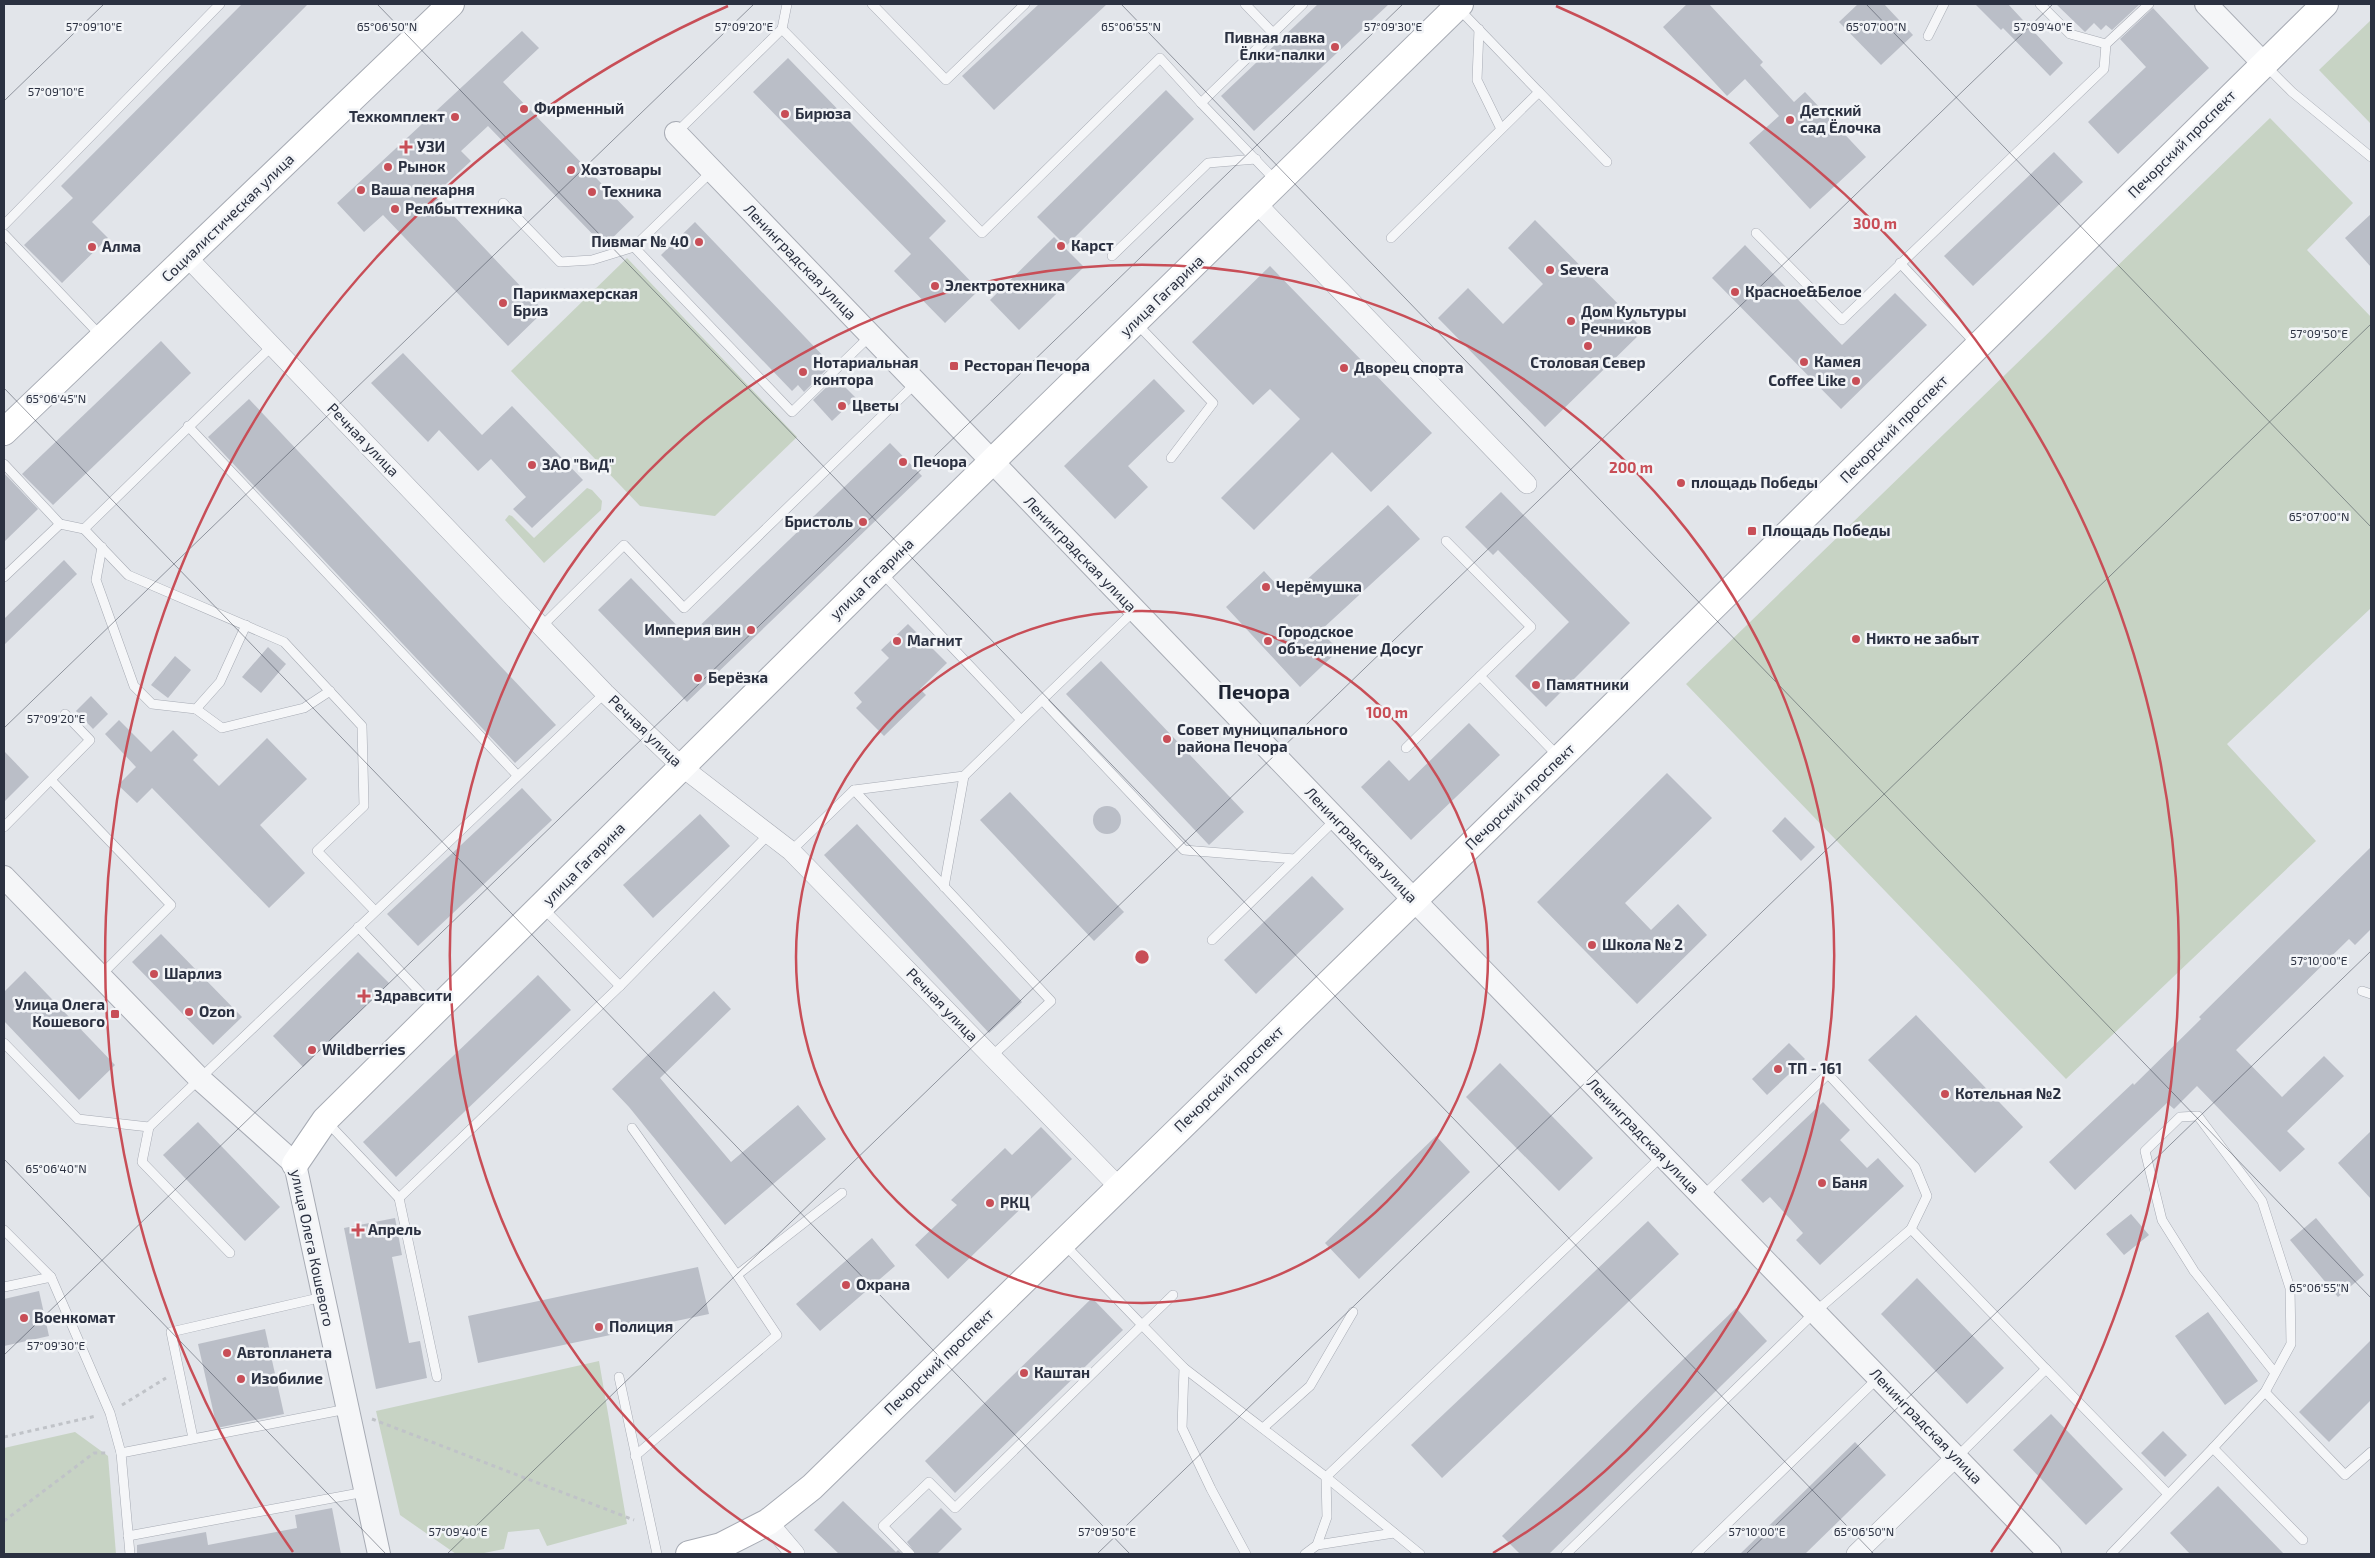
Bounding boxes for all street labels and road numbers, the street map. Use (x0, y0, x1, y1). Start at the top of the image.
street label: Печорский проспект (2124, 86, 2239, 201)
street label: Социалистическая улица (157, 149, 298, 286)
street label: Ленинградская улица (740, 200, 861, 324)
street label: улица Гагарина (1116, 251, 1208, 340)
street label: Печорский проспект (1836, 371, 1951, 486)
street label: Речная улица (323, 399, 403, 481)
street label: Ленинградская улица (1020, 492, 1141, 616)
street label: улица Гагарина (826, 534, 918, 623)
street label: Речная улица (604, 691, 686, 771)
street label: Печорский проспект (1461, 739, 1578, 853)
street label: Ленинградская улица (1301, 783, 1422, 907)
street label: улица Гагарина (538, 818, 629, 909)
street label: Речная улица (902, 964, 982, 1046)
street label: Печорский проспект (1170, 1021, 1287, 1135)
street label: Ленинградская улица (1583, 1074, 1704, 1198)
street label: улица Олега Кошевого (287, 1168, 338, 1328)
street label: Печорский проспект (880, 1304, 997, 1418)
street label: Ленинградская улица (1866, 1364, 1987, 1488)

